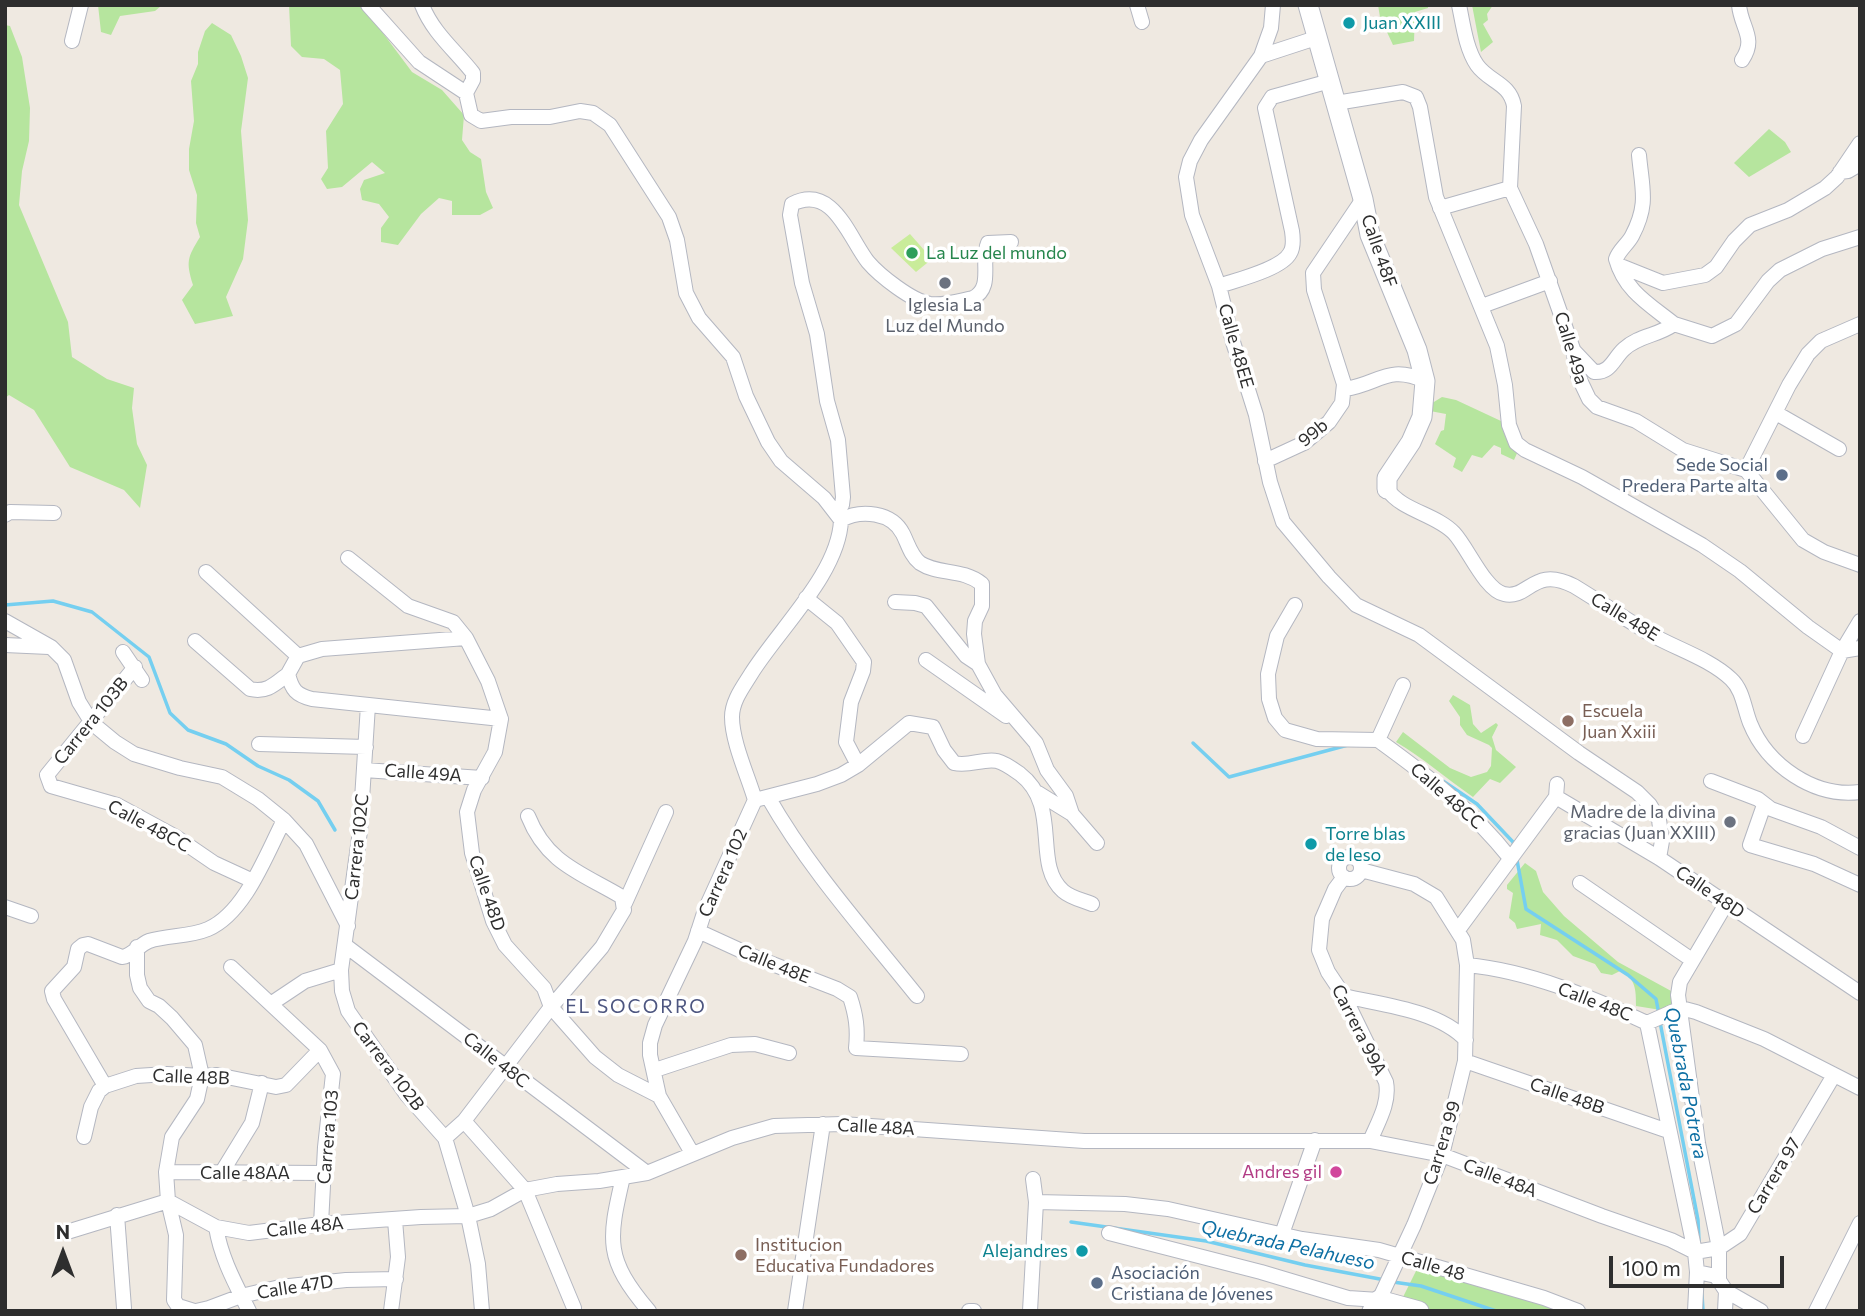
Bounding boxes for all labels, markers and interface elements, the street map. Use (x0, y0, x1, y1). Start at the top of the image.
place label: Juan XXIII (1363, 12, 1441, 34)
marker: Juan XXIII (1341, 15, 1357, 31)
street label: Calle 48F (1356, 212, 1402, 290)
place label: La Luz del mundo (926, 242, 1067, 264)
marker: La Luz del mundo (904, 245, 920, 261)
marker: Iglesia La Luz del Mundo (937, 275, 953, 291)
place label: Iglesia La Luz del Mundo (885, 294, 1005, 336)
street label: Calle 48EE (1214, 301, 1258, 391)
street label: Calle 49a (1550, 309, 1592, 387)
street label: 99b (1294, 414, 1332, 452)
place label: Sede Social Predera Parte alta (1622, 454, 1768, 496)
marker: Sede Social Predera Parte alta (1774, 467, 1790, 483)
street label: Calle 48E (1587, 588, 1663, 646)
street label: Carrera 103B (49, 673, 133, 769)
place label: Escuela Juan Xxiii (1582, 700, 1656, 742)
marker: Escuela Juan Xxiii (1560, 713, 1576, 729)
street label: Calle 48CC (1406, 758, 1488, 834)
street label: Calle 49A (384, 760, 462, 786)
street label: Carrera 102C (341, 793, 373, 901)
street label: Calle 48CC (104, 795, 194, 857)
place label: Madre de la divina gracias (Juan XXIII) (1563, 801, 1716, 844)
marker: Madre de la divina gracias (Juan XXIII) (1722, 814, 1738, 830)
place label: Torre blas de leso (1325, 823, 1406, 866)
street label: Carrera 102 (694, 825, 752, 921)
marker: Torre blas de leso (1303, 836, 1319, 852)
street label: Calle 48D (464, 852, 510, 934)
street label: Calle 48D (1671, 861, 1749, 923)
street label: Calle 48E (735, 940, 813, 988)
street label: Calle 48C (1555, 978, 1635, 1026)
street label: Carrera 99A (1327, 981, 1391, 1079)
district label: EL SOCORRO (566, 996, 706, 1018)
water label: Quebrada Potrera (1660, 1005, 1712, 1161)
street label: Carrera 102B (347, 1017, 429, 1115)
street label: Calle 48C (459, 1028, 533, 1092)
street label: Calle 48B (152, 1065, 230, 1089)
street label: Calle 48B (1527, 1073, 1607, 1119)
street label: Carrera 103 (313, 1089, 343, 1185)
street label: Carrera 99 (1419, 1098, 1465, 1188)
street label: Calle 48A (837, 1114, 915, 1140)
street label: Carrera 97 (1743, 1134, 1805, 1218)
street label: Calle 48A (1460, 1154, 1540, 1202)
place label: Andres gil (1242, 1161, 1322, 1183)
street label: Calle 48AA (200, 1162, 290, 1184)
marker: Andres gil (1328, 1164, 1344, 1180)
street label: Calle 48A (265, 1212, 345, 1242)
water label: Quebrada Pelahueso (1199, 1215, 1377, 1275)
north arrow (28, 1218, 98, 1288)
text: N (56, 1220, 70, 1243)
place label: Institucion Educativa Fundadores (755, 1234, 934, 1276)
place label: Alejandres (982, 1240, 1068, 1262)
scale bar (1613, 1242, 1788, 1286)
marker: Alejandres (1074, 1243, 1090, 1259)
marker: Institucion Educativa Fundadores (733, 1247, 749, 1263)
street label: Calle 48 (1399, 1247, 1467, 1285)
text: 100 m (1622, 1255, 1681, 1280)
place label: Asociación Cristiana de Jóvenes (1111, 1262, 1273, 1304)
street label: Calle 47D (255, 1270, 335, 1304)
marker: Asociación Cristiana de Jóvenes (1089, 1275, 1105, 1291)

